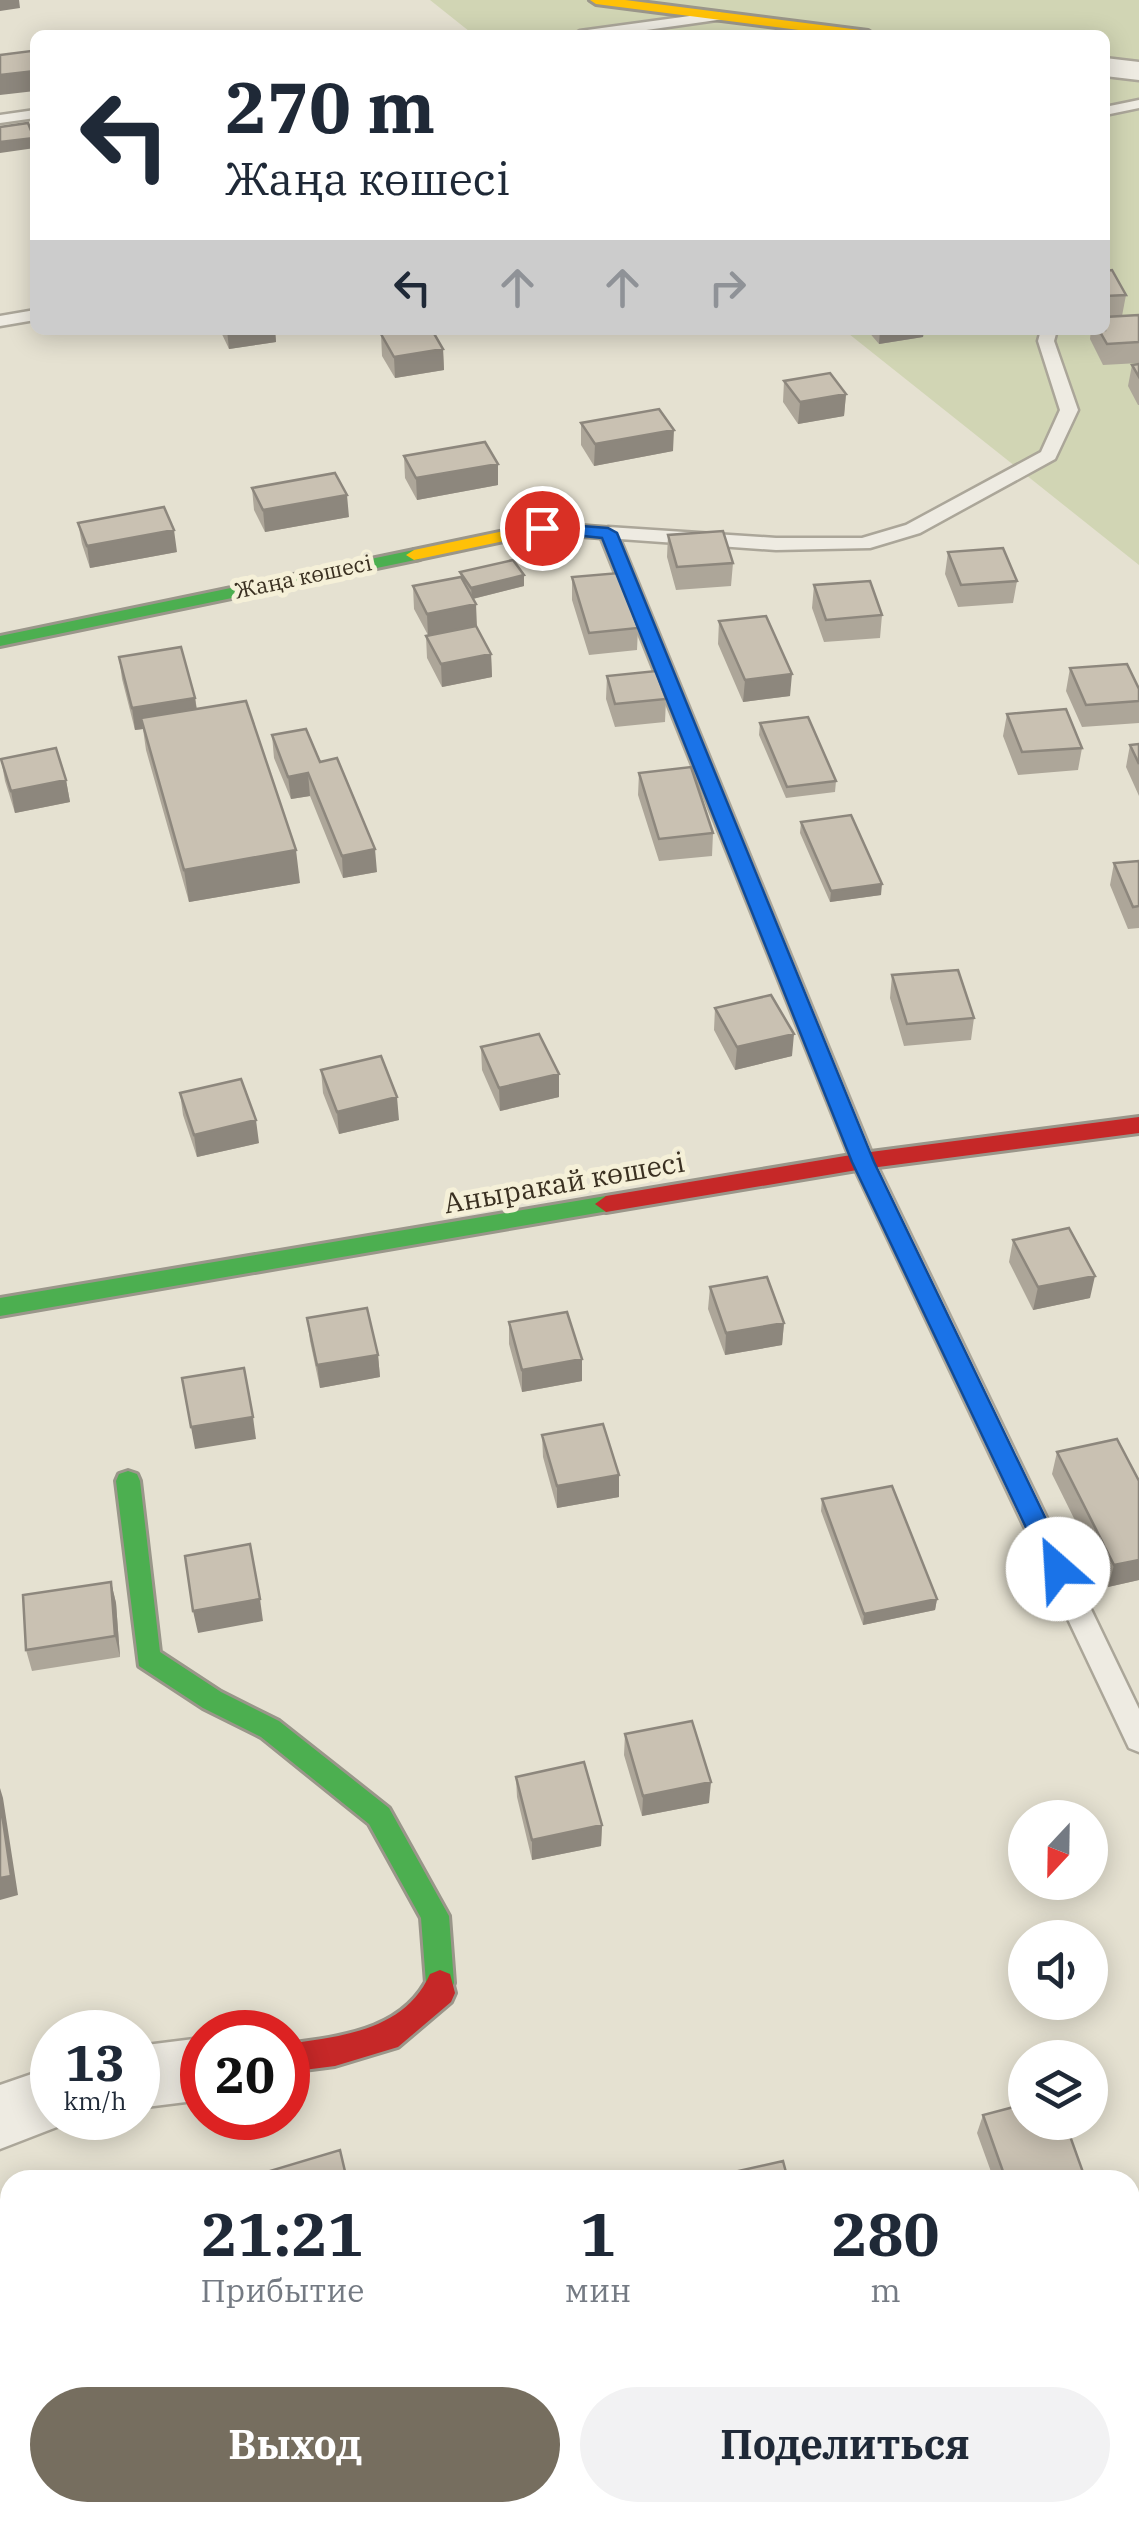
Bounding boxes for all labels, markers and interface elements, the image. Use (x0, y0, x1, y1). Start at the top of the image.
text: 270 m (225, 61, 435, 152)
icon: left (60, 70, 190, 200)
text: Жаңа көшесі (225, 149, 510, 207)
icon: left (385, 260, 440, 315)
icon: ahead (490, 260, 545, 315)
icon: ahead (595, 260, 650, 315)
icon: right (700, 260, 755, 315)
pin (500, 486, 585, 571)
icon: arrive (515, 501, 570, 556)
street label: Жаңа көшесі (232, 547, 374, 605)
street label: Аныракай көшесі (441, 1143, 687, 1221)
position arrow (1006, 1517, 1110, 1621)
north arrow (1008, 1800, 1108, 1900)
map controls (1008, 1800, 1108, 2140)
button: sound (1008, 1920, 1108, 2020)
speed limit sign: 20 (180, 2010, 310, 2140)
text: 13 (65, 2030, 125, 2095)
button: layers (1008, 2040, 1108, 2140)
text: km/h (63, 2084, 127, 2117)
text: 21:21 (201, 2194, 364, 2273)
text: 1 (580, 2194, 616, 2273)
text: 280 (832, 2194, 940, 2273)
text: Прибытие (200, 2269, 364, 2311)
text: мин (565, 2269, 631, 2311)
text: m (870, 2269, 901, 2311)
button: Выход (30, 2387, 560, 2502)
button: Поделиться (580, 2387, 1110, 2502)

